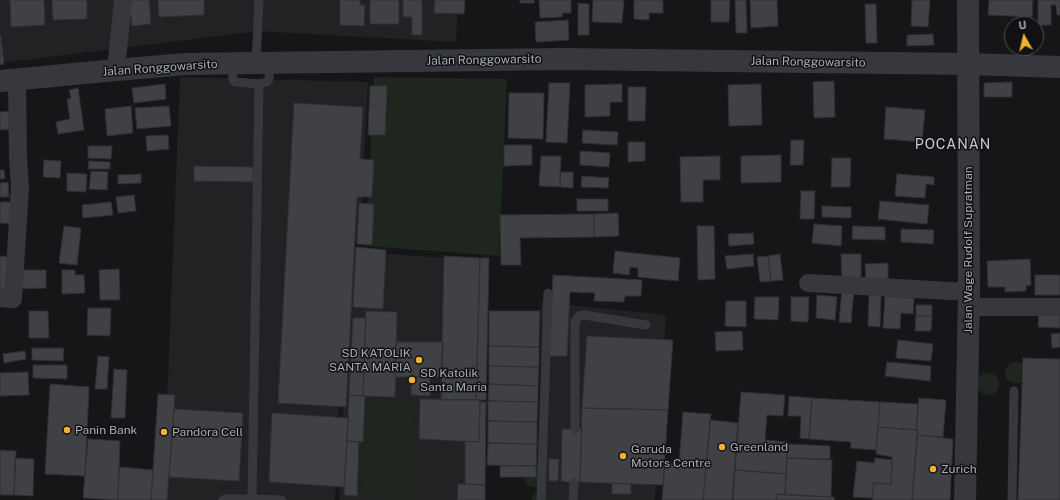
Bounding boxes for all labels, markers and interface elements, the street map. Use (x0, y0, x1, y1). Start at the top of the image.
north arrow (1004, 16, 1044, 56)
text: U (1018, 19, 1027, 32)
street label: Jalan Ronggowarsito (426, 52, 542, 68)
street label: Jalan Ronggowarsito (750, 54, 866, 70)
street label: Jalan Ronggowarsito (102, 57, 218, 79)
district label: POCANAN (915, 137, 991, 153)
street label: Jalan Wage Rudolf Supratman (961, 166, 975, 334)
place label: SD KATOLIK SANTA MARIA (329, 346, 411, 374)
marker: SD KATOLIK SANTA MARIA (414, 355, 424, 365)
place label: SD Katolik Santa Maria (420, 366, 487, 394)
marker: SD Katolik Santa Maria (407, 375, 417, 385)
place label: Panin Bank (75, 423, 137, 437)
marker: Panin Bank (62, 425, 72, 435)
place label: Pandora Cell (172, 425, 243, 439)
marker: Pandora Cell (159, 427, 169, 437)
place label: Greenland (730, 440, 788, 454)
place label: Garuda Motors Centre (631, 442, 711, 470)
marker: Greenland (717, 442, 727, 452)
marker: Garuda Motors Centre (618, 451, 628, 461)
place label: Zurich (941, 462, 977, 476)
marker: Zurich (928, 464, 938, 474)

